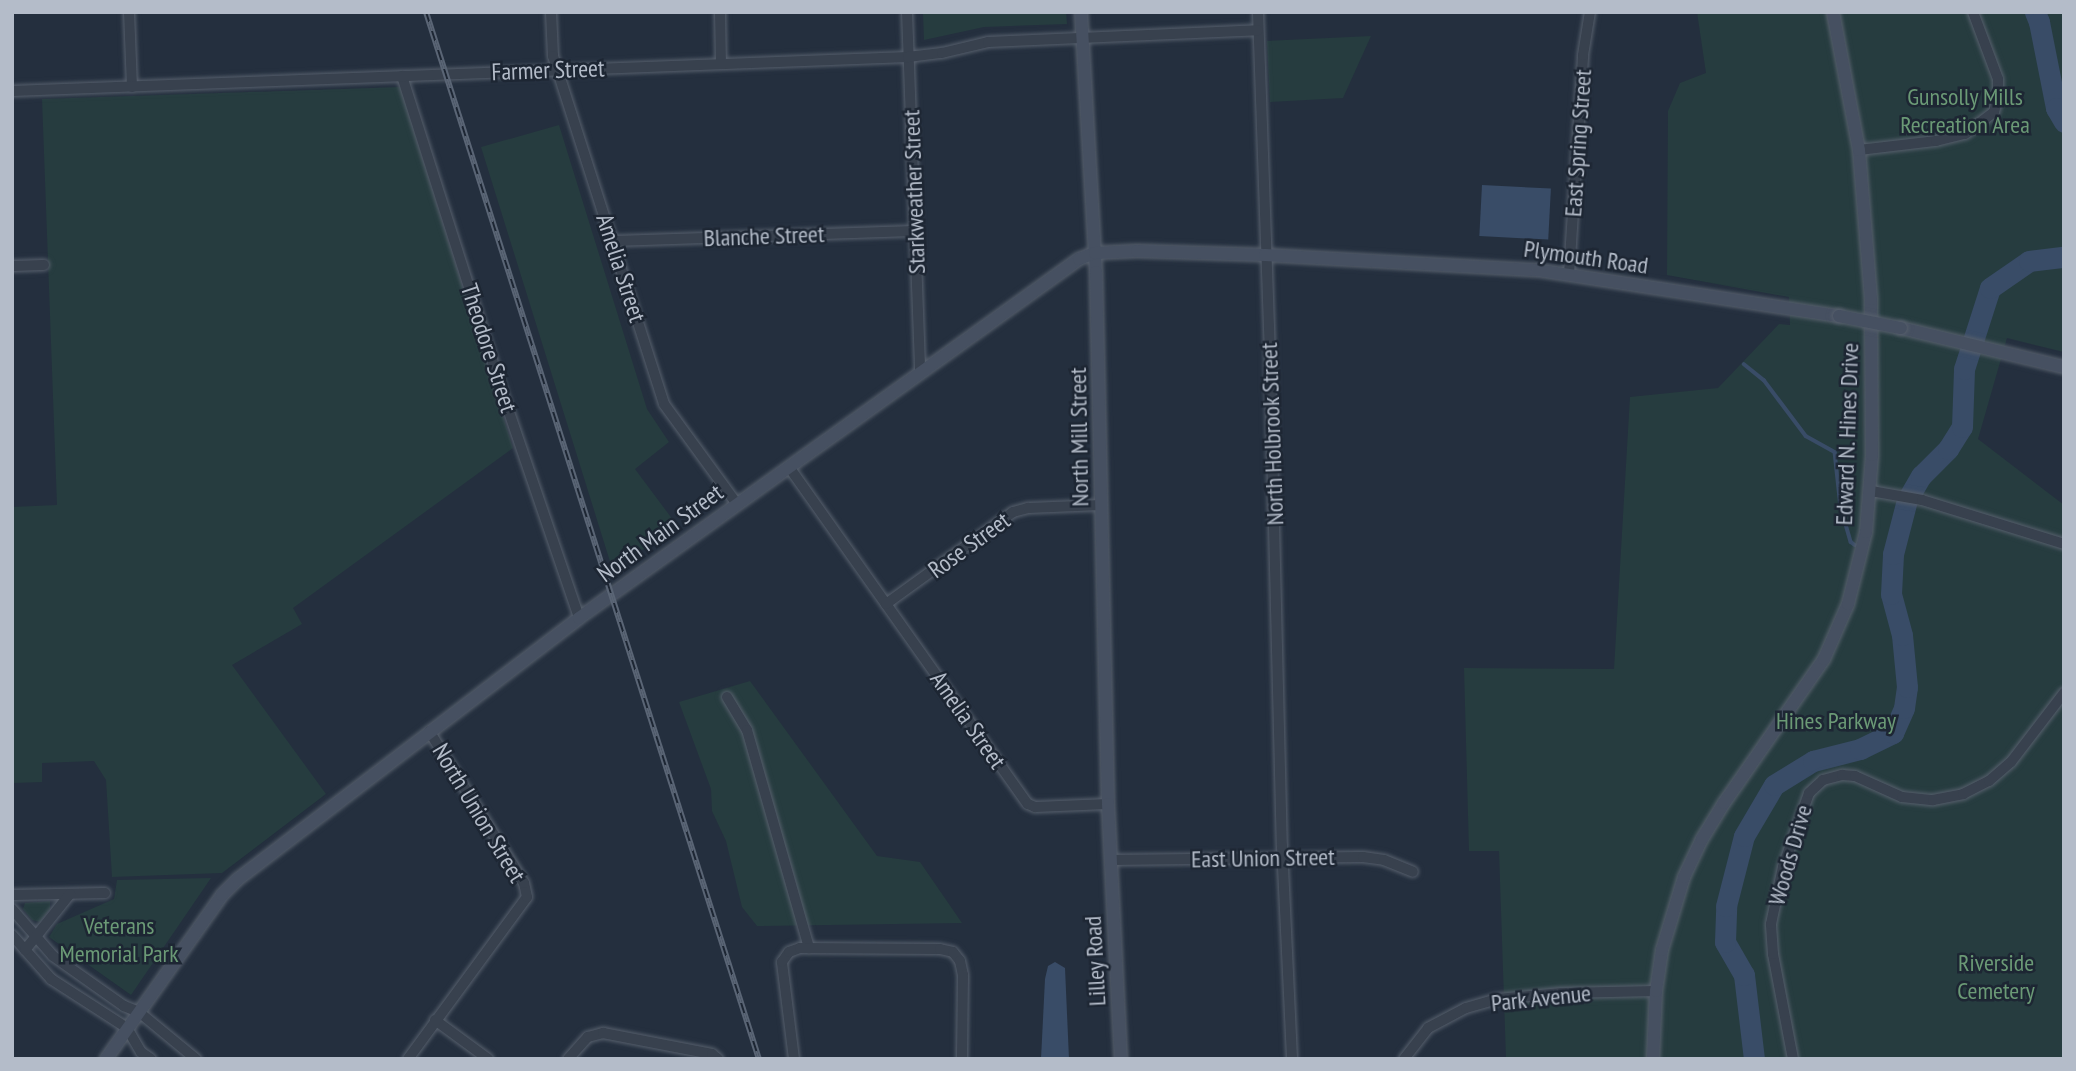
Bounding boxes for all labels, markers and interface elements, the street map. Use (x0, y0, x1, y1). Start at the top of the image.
street label: Farmer Street (491, 54, 605, 86)
street label: East Spring Street (1558, 68, 1598, 218)
park label: Gunsolly Mills Recreation Area (1900, 83, 2030, 139)
street label: Starkweather Street (897, 109, 931, 275)
street label: Amelia Street (590, 210, 652, 326)
street label: Blanche Street (703, 220, 825, 252)
street label: Plymouth Road (1522, 234, 1650, 280)
street label: Theodore Street (455, 280, 523, 416)
street label: North Holbrook Street (1254, 342, 1290, 526)
street label: Edward N. Hines Drive (1829, 342, 1865, 526)
street label: North Mill Street (1063, 367, 1095, 507)
street label: North Main Street (592, 478, 728, 588)
street label: Rose Street (923, 506, 1015, 584)
street label: Amelia Street (924, 666, 1012, 774)
park label: Hines Parkway (1776, 707, 1896, 735)
street label: North Union Street (426, 738, 532, 888)
street label: Woods Drive (1762, 801, 1818, 909)
street label: East Union Street (1191, 842, 1335, 874)
park label: Veterans Memorial Park (60, 912, 178, 968)
street label: Lilley Road (1078, 915, 1112, 1007)
park label: Riverside Cemetery (1957, 949, 2035, 1005)
street label: Park Avenue (1489, 978, 1593, 1018)

